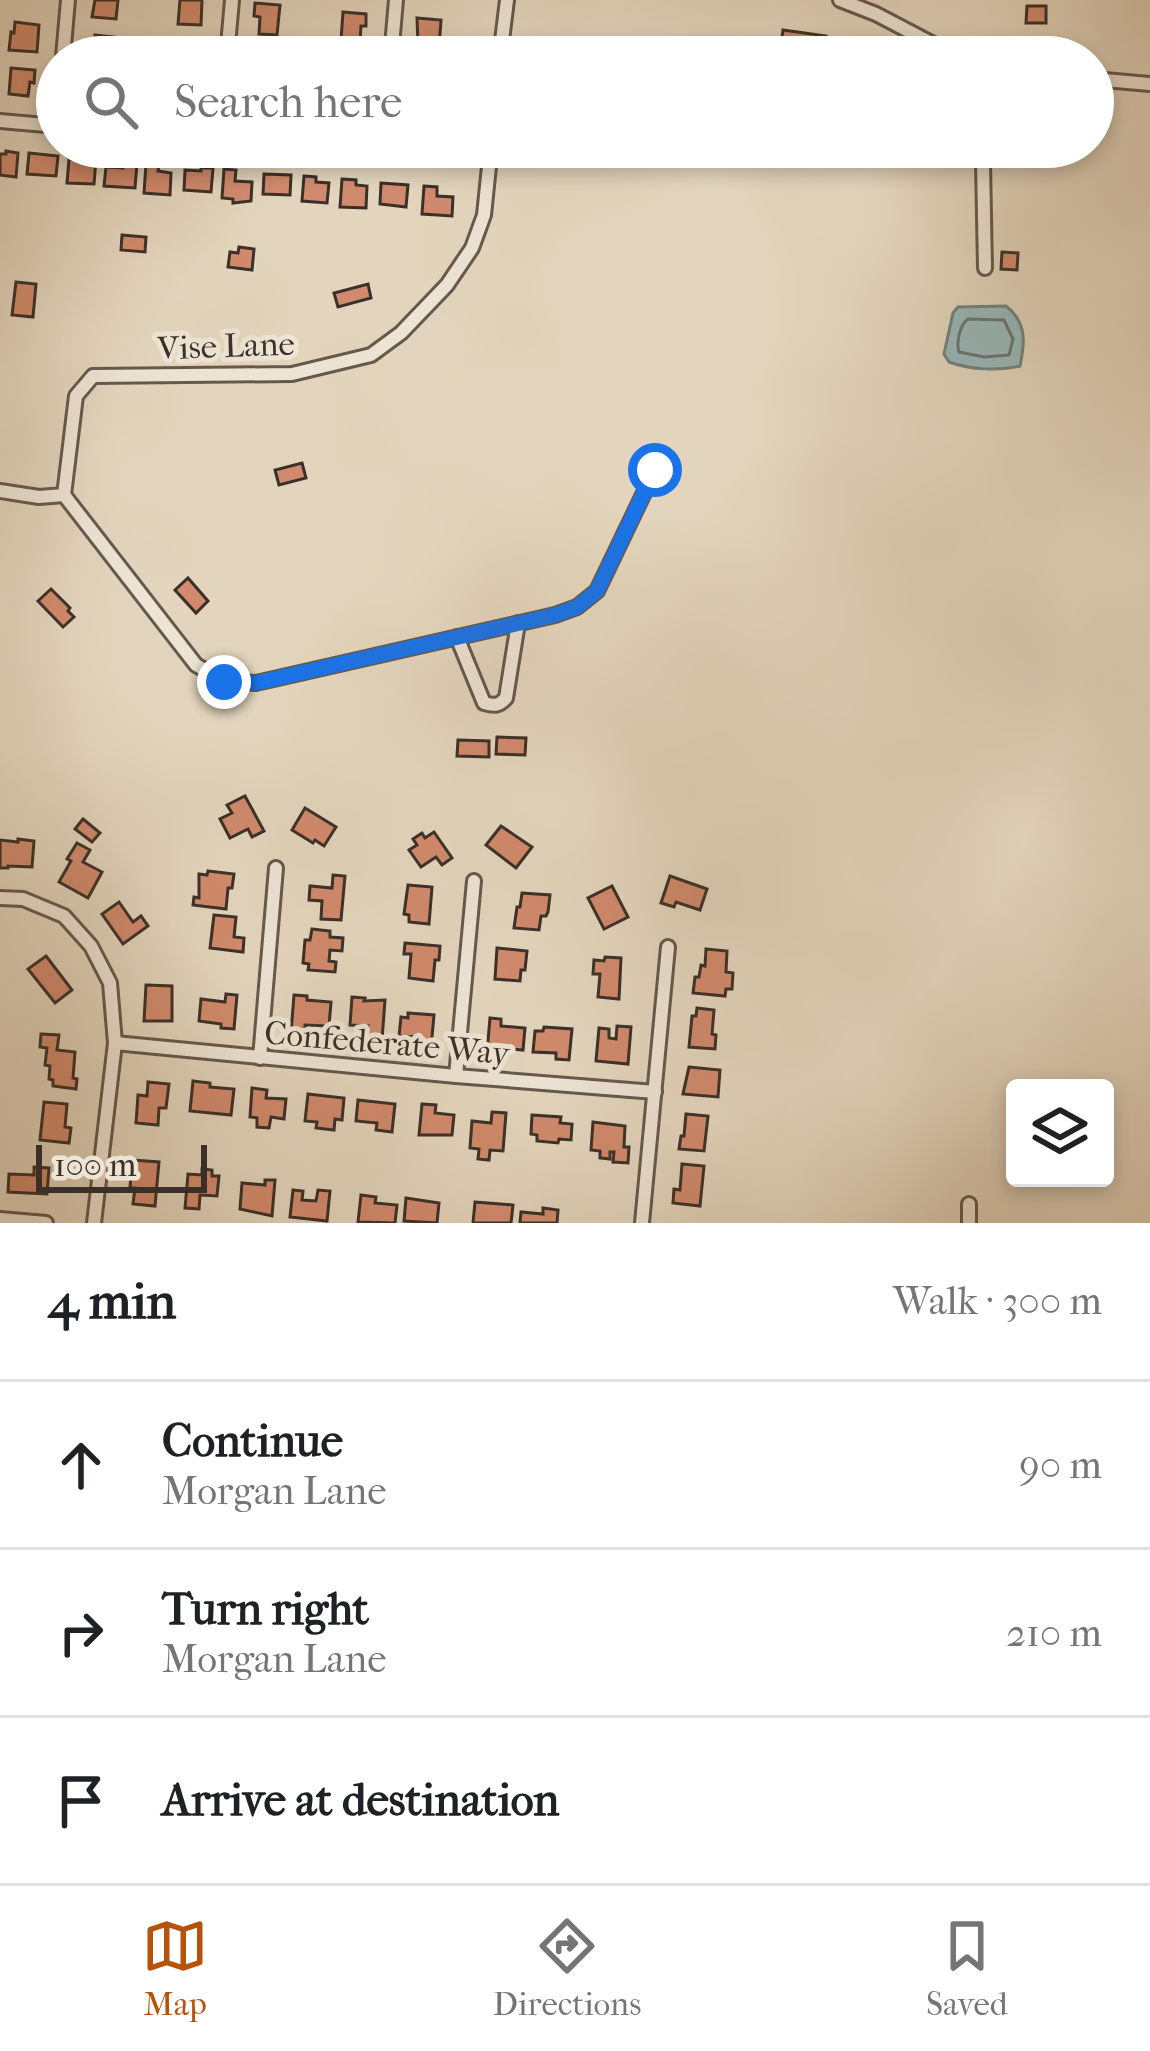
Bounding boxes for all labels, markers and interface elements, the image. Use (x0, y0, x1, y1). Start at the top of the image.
search box (36, 36, 1114, 168)
icon: search (78, 69, 144, 135)
text: Search here (174, 76, 402, 129)
street label: Vise Lane (156, 325, 295, 368)
route start (628, 443, 682, 497)
route end (197, 655, 251, 709)
street label: Confederate Way (263, 1013, 512, 1074)
map controls (1006, 1079, 1114, 1187)
button: layers (1006, 1079, 1114, 1187)
scale bar (36, 1139, 207, 1192)
text: 100 m (54, 1146, 137, 1185)
text: 4 min (48, 1271, 176, 1331)
text: Walk · 300 m (893, 1278, 1102, 1324)
text: Continue (162, 1415, 343, 1468)
icon: ahead (48, 1432, 114, 1498)
text: 90 m (1019, 1442, 1102, 1488)
text: Morgan Lane (162, 1468, 386, 1514)
text: Turn right (162, 1583, 369, 1636)
icon: right (48, 1600, 114, 1666)
text: 210 m (1006, 1610, 1102, 1656)
text: Morgan Lane (162, 1636, 386, 1682)
icon: arrive (48, 1768, 114, 1834)
text: Arrive at destination (162, 1774, 559, 1827)
tab: Map (142, 1913, 208, 2024)
tab: Directions (493, 1913, 641, 2024)
tab: Saved (926, 1913, 1008, 2024)

